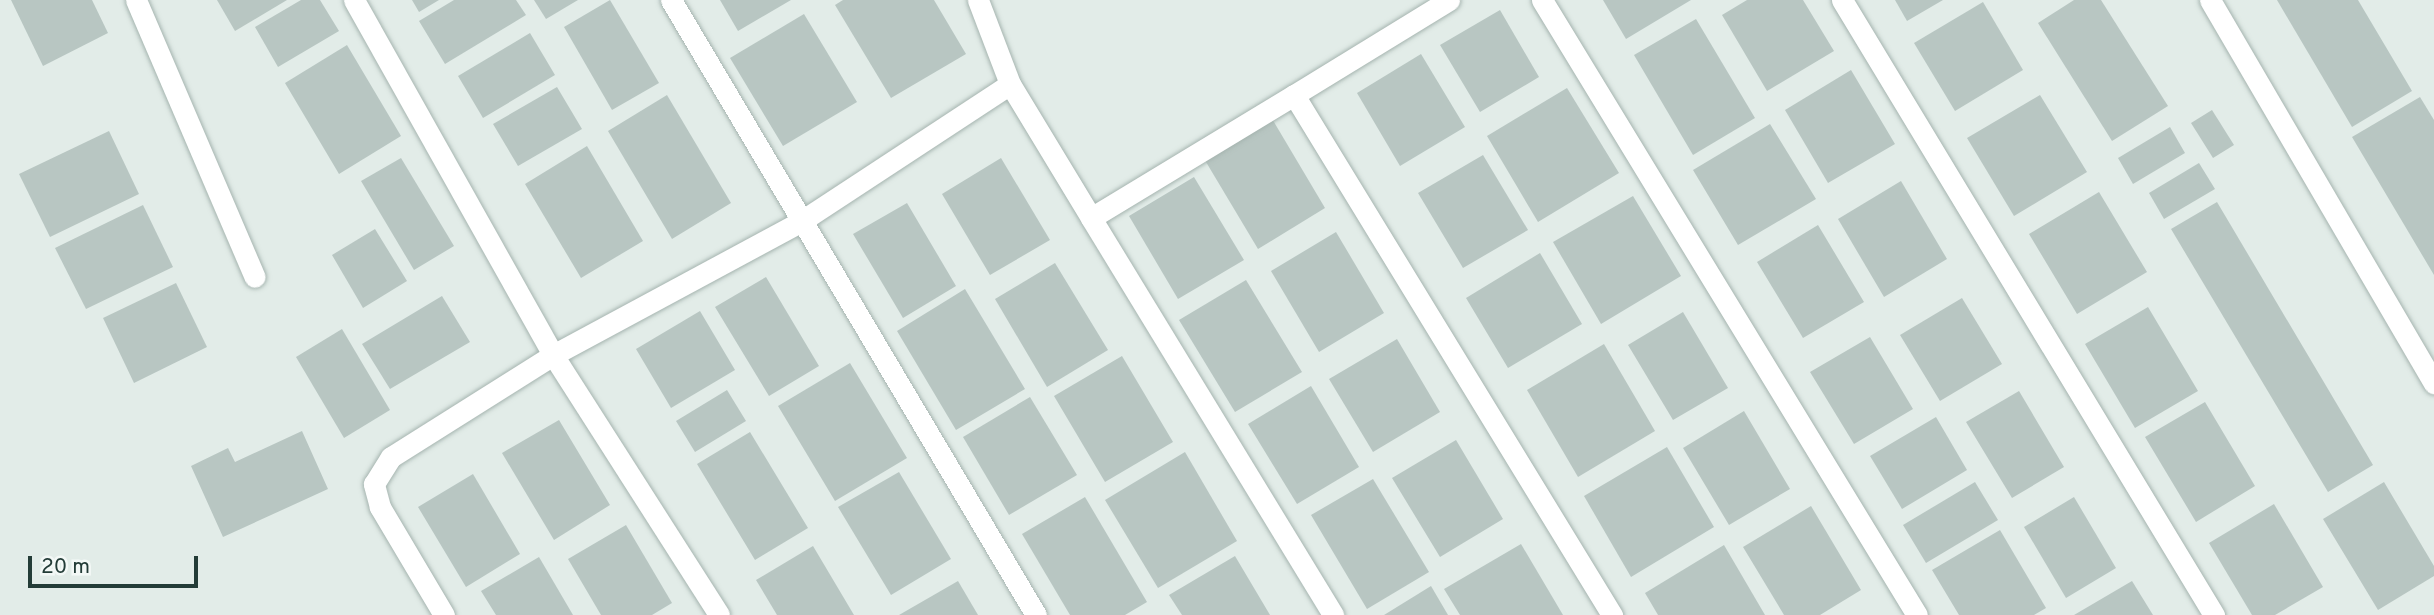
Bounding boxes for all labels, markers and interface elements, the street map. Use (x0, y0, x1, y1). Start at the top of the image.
scale bar (32, 542, 201, 586)
text: 20 m (41, 554, 90, 581)

